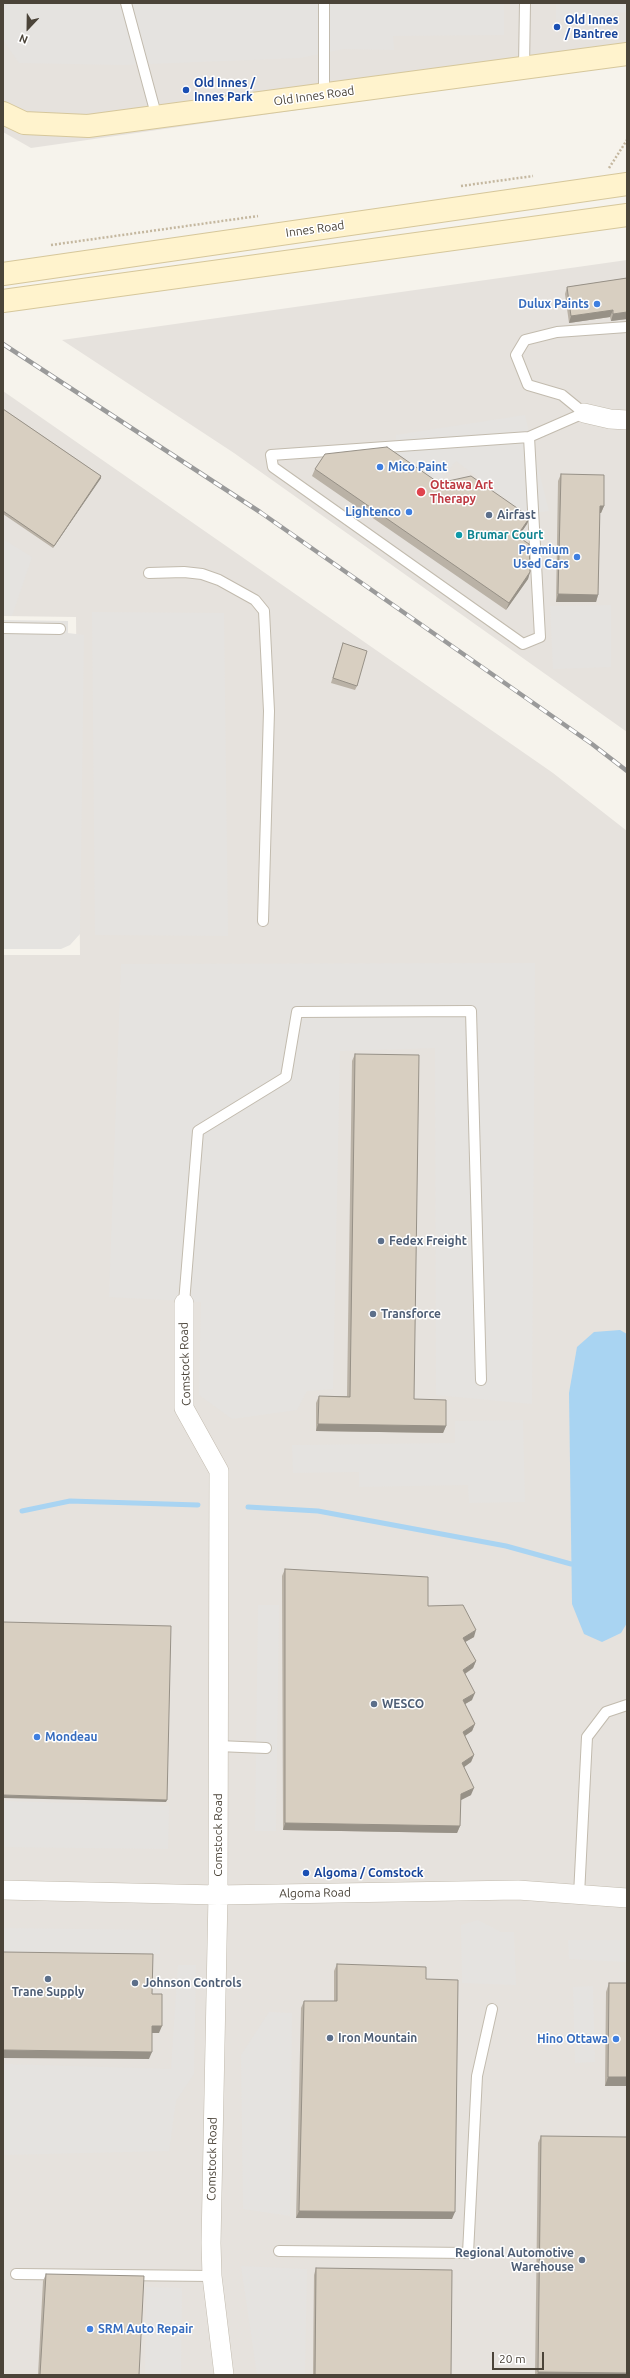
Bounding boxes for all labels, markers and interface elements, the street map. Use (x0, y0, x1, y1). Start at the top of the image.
north arrow (8, 8, 48, 48)
place label: Old Innes / Bantree (565, 13, 618, 41)
marker: Old Innes / Bantree (552, 22, 562, 32)
text: N (17, 32, 30, 46)
place label: Old Innes / Innes Park (194, 76, 255, 104)
street label: Old Innes Road (273, 83, 355, 109)
marker: Old Innes / Innes Park (181, 85, 191, 95)
street label: Innes Road (285, 218, 345, 240)
place label: Dulux Paints (518, 297, 589, 311)
marker: Dulux Paints (592, 299, 602, 309)
place label: Mico Paint (388, 460, 447, 474)
marker: Mico Paint (375, 462, 385, 472)
place label: Ottawa Art Therapy (430, 478, 493, 506)
marker: Ottawa Art Therapy (415, 486, 427, 498)
place label: Lightenco (345, 505, 401, 519)
marker: Lightenco (404, 507, 414, 517)
place label: Airfast (497, 508, 536, 522)
marker: Airfast (484, 510, 494, 520)
place label: Brumar Court (467, 528, 543, 542)
marker: Brumar Court (454, 530, 464, 540)
place label: Premium Used Cars (513, 543, 569, 571)
marker: Premium Used Cars (572, 552, 582, 562)
place label: Fedex Freight (389, 1234, 467, 1248)
marker: Fedex Freight (376, 1236, 386, 1246)
place label: Transforce (381, 1307, 441, 1321)
marker: Transforce (368, 1309, 378, 1319)
street label: Comstock Road (176, 1322, 194, 1406)
place label: WESCO (382, 1697, 424, 1711)
marker: WESCO (369, 1699, 379, 1709)
place label: Mondeau (45, 1730, 98, 1744)
marker: Mondeau (32, 1732, 42, 1742)
street label: Comstock Road (211, 1793, 225, 1877)
place label: Algoma / Comstock (314, 1866, 424, 1880)
marker: Algoma / Comstock (301, 1868, 311, 1878)
street label: Algoma Road (279, 1885, 351, 1901)
marker: Trane Supply (43, 1974, 53, 1984)
place label: Johnson Controls (143, 1976, 242, 1990)
marker: Johnson Controls (130, 1978, 140, 1988)
place label: Trane Supply (12, 1985, 84, 1999)
place label: Iron Mountain (338, 2031, 417, 2045)
place label: Hino Ottawa (537, 2032, 608, 2046)
marker: Iron Mountain (325, 2033, 335, 2043)
marker: Hino Ottawa (611, 2034, 621, 2044)
street label: Comstock Road (204, 2117, 220, 2201)
place label: Regional Automotive Warehouse (455, 2246, 574, 2274)
marker: Regional Automotive Warehouse (577, 2255, 587, 2265)
place label: SRM Auto Repair (98, 2322, 193, 2336)
marker: SRM Auto Repair (85, 2324, 95, 2334)
scale bar (494, 2344, 546, 2370)
text: 20 m (499, 2352, 526, 2365)

